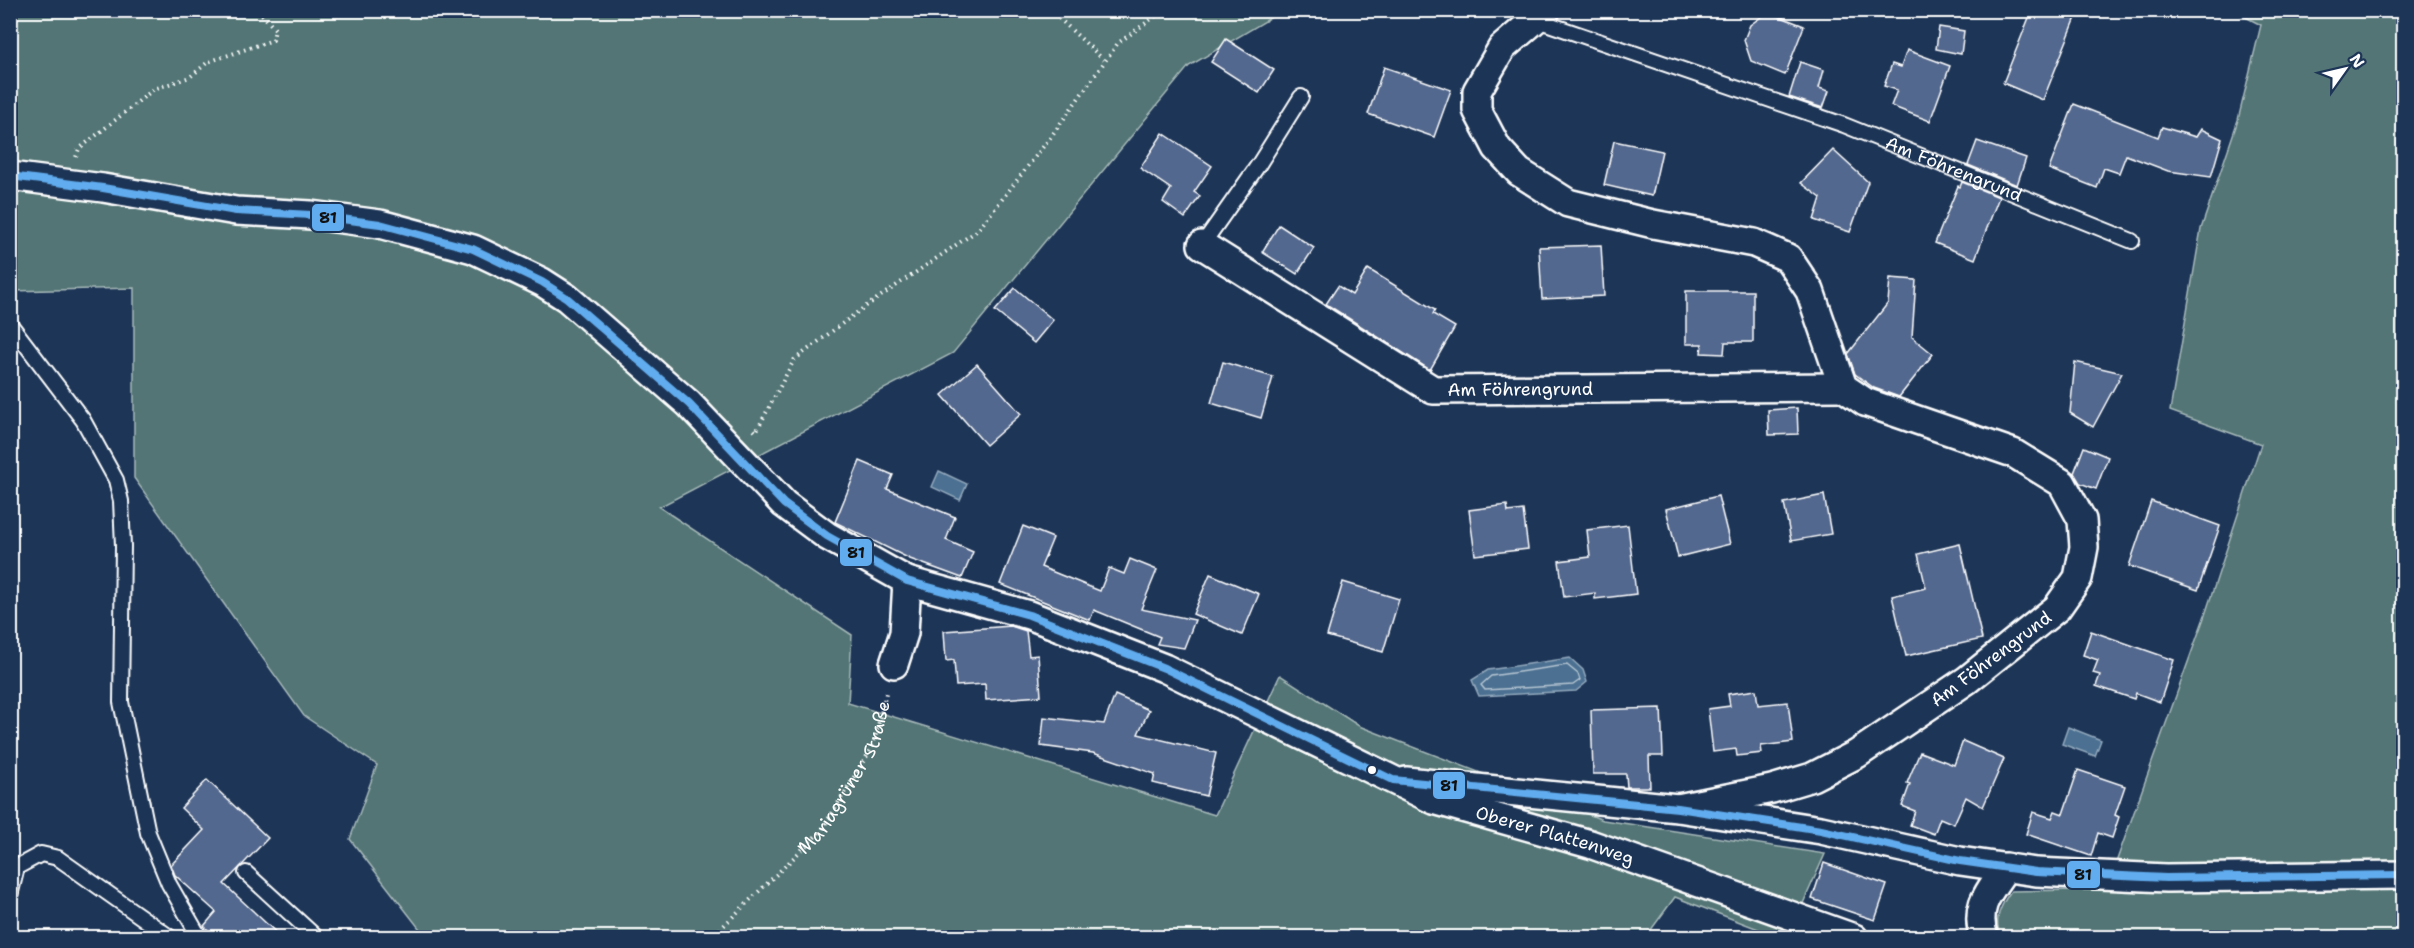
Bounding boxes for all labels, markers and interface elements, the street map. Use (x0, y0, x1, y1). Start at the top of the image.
north arrow (2315, 39, 2375, 99)
text: N (2345, 50, 2369, 72)
street label: Am Föhrengrund (1882, 131, 2026, 208)
line badge: 81 (311, 203, 345, 232)
text: 81 (319, 207, 337, 228)
street label: Am Föhrengrund (1447, 377, 1593, 402)
line badge: 81 (839, 538, 873, 567)
text: 81 (847, 542, 865, 563)
street label: Am Föhrengrund (1926, 606, 2056, 712)
street label: Mariagrüner Straße (792, 698, 896, 860)
unlabelled marker (1366, 764, 1378, 776)
line badge: 81 (1432, 771, 1466, 800)
text: 81 (1440, 775, 1458, 796)
street label: Oberer Plattenweg (1473, 800, 1637, 871)
line badge: 81 (2066, 860, 2101, 889)
text: 81 (2074, 864, 2092, 885)

